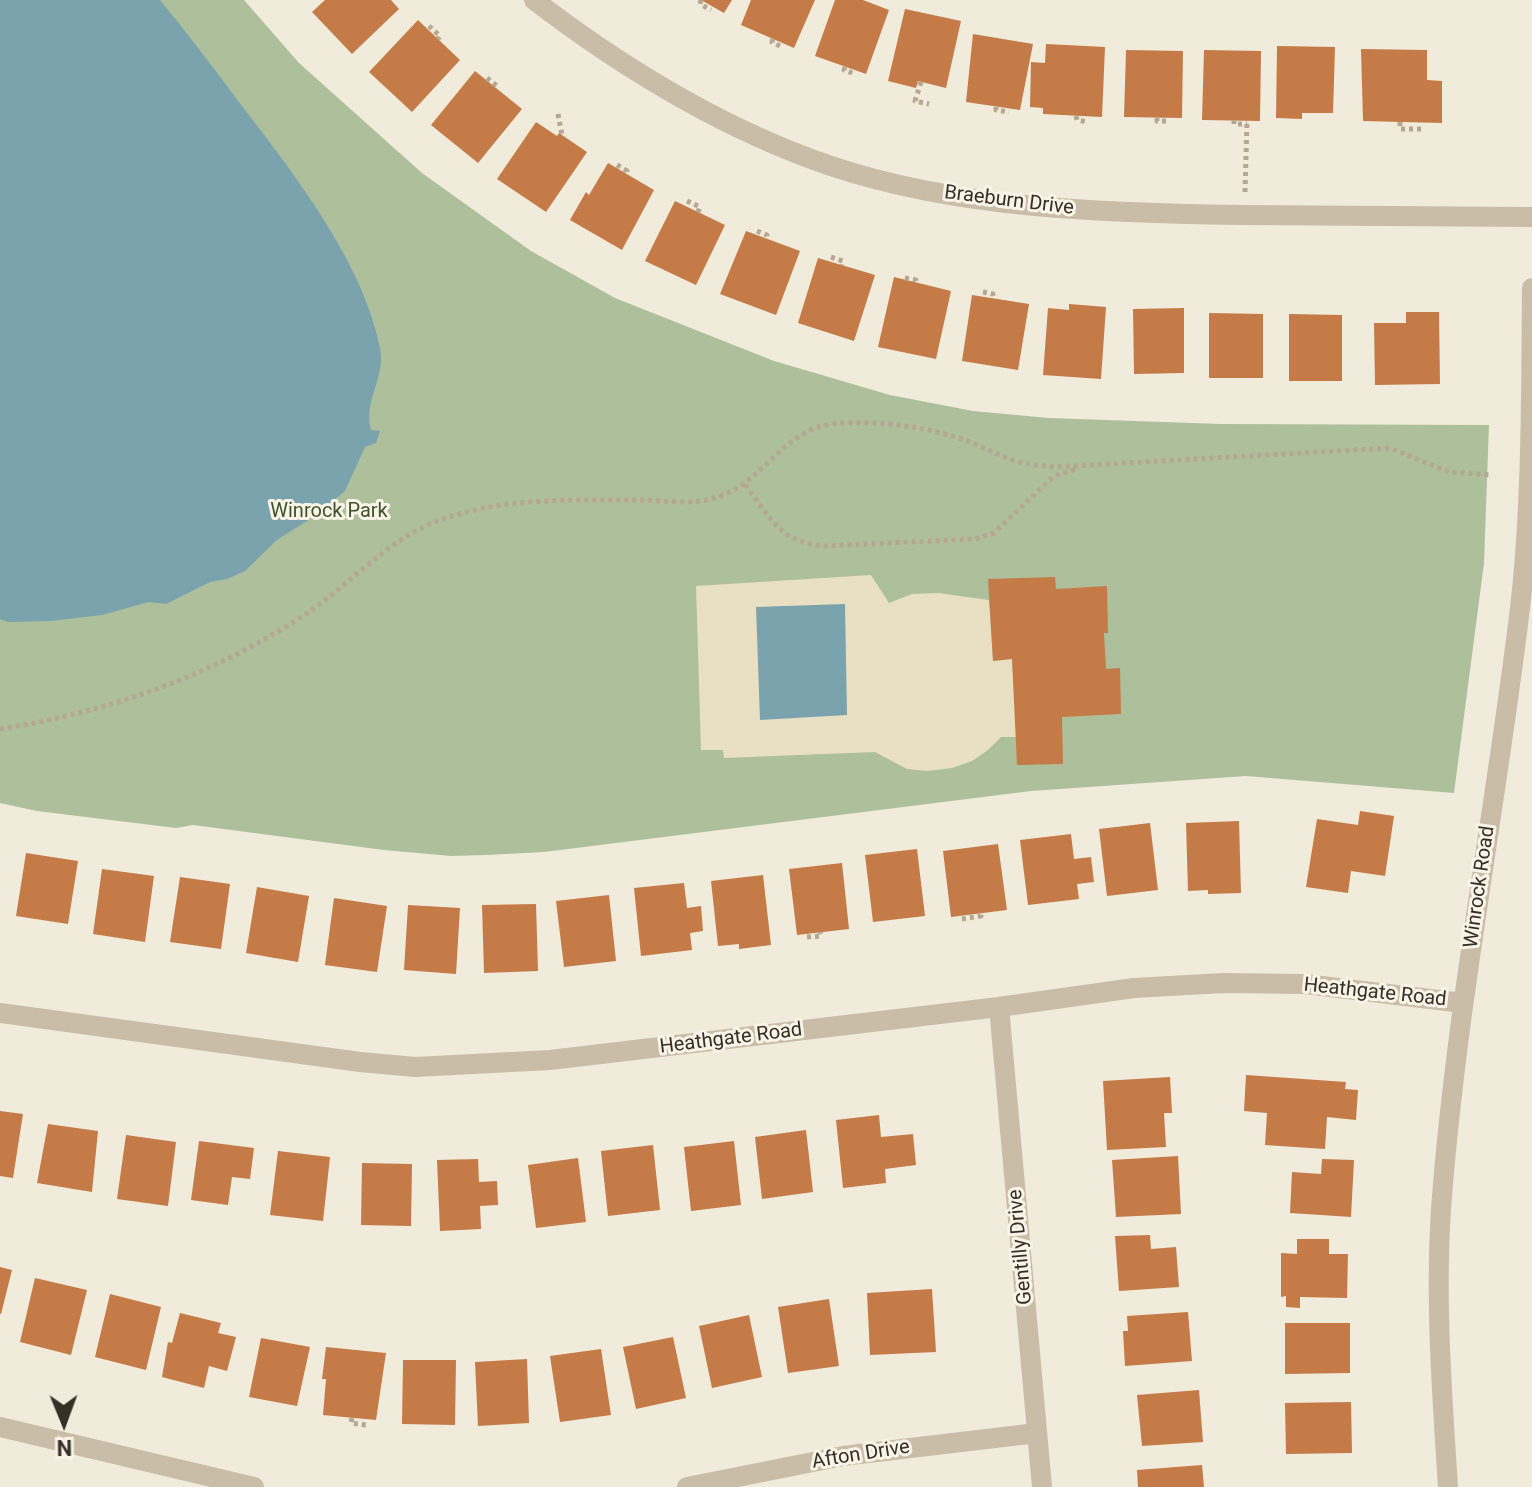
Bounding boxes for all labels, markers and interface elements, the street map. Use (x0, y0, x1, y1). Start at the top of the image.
street label: Braeburn Drive (943, 181, 1075, 221)
park label: Winrock Park (270, 500, 388, 524)
street label: Winrock Road (1460, 824, 1500, 950)
street label: Heathgate Road (1302, 974, 1448, 1012)
street label: Heathgate Road (658, 1018, 804, 1060)
street label: Gentilly Drive (1004, 1188, 1038, 1306)
north arrow (24, 1383, 104, 1463)
text: N (56, 1435, 72, 1460)
street label: Afton Drive (810, 1435, 912, 1475)

